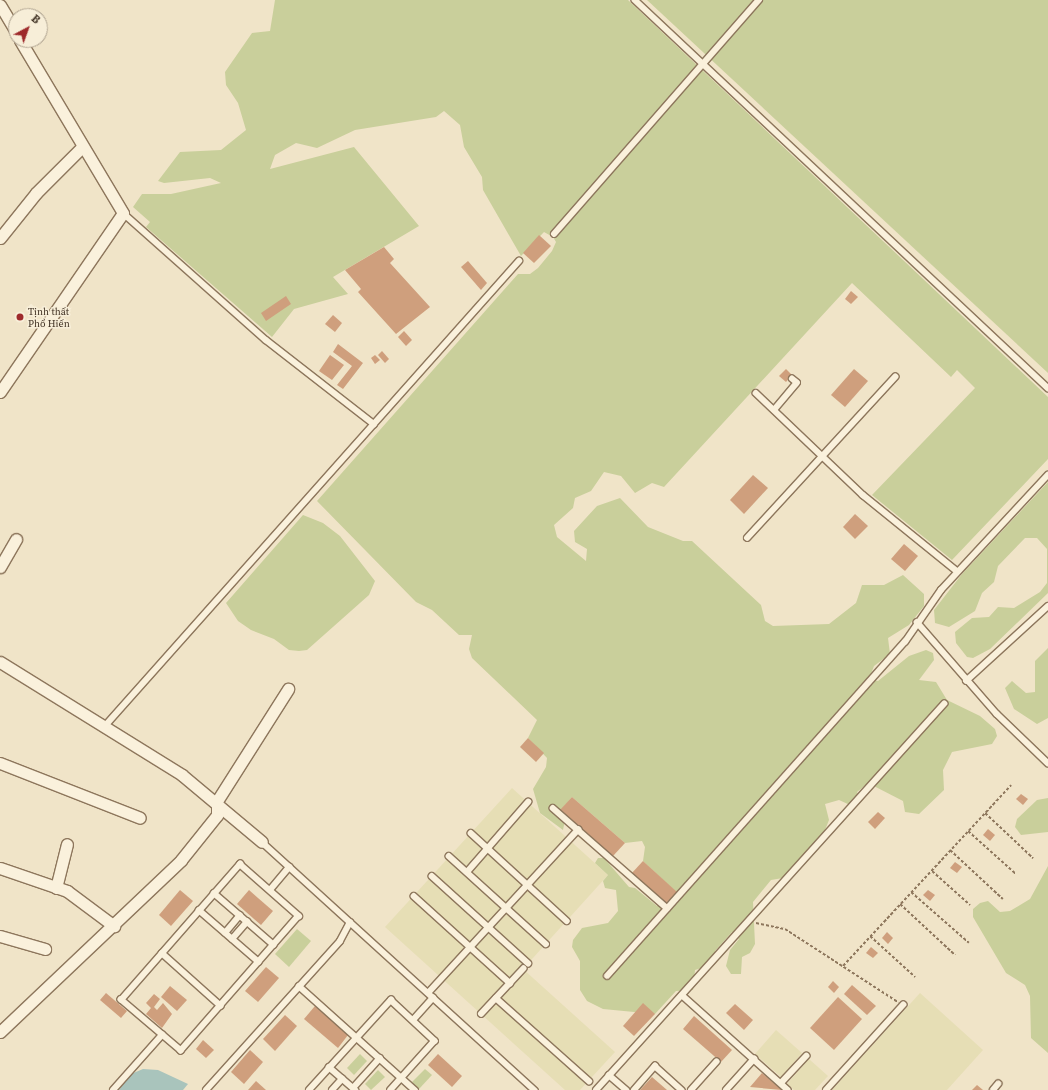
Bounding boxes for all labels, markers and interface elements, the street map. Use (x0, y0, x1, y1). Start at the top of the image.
north arrow (8, 8, 48, 48)
text: B (28, 11, 43, 27)
place label: Tịnh thất Phổ Hiến (28, 305, 70, 328)
marker: Tịnh thất Phổ Hiến (15, 312, 25, 322)

